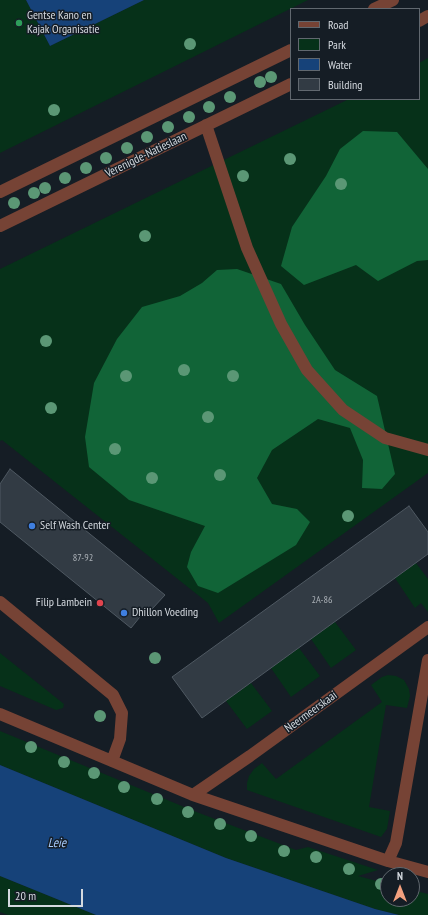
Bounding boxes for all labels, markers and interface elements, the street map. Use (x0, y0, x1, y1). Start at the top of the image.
legend (290, 8, 420, 100)
place label: Gentse Kano en Kajak Organisatie (27, 9, 99, 37)
text: Road (328, 17, 348, 32)
marker: Gentse Kano en Kajak Organisatie (14, 18, 24, 28)
text: Park (328, 37, 346, 52)
text: Water (328, 57, 352, 72)
text: Building (328, 77, 363, 92)
street label: Verenigde-Natieslaan (103, 129, 189, 181)
place label: Self Wash Center (40, 519, 110, 533)
marker: Self Wash Center (27, 521, 37, 531)
house number: 87-92 (73, 552, 93, 564)
house number: 2A-86 (312, 594, 332, 606)
place label: Filip Lambein (36, 596, 92, 610)
marker: Filip Lambein (95, 598, 105, 608)
place label: Dhillon Voeding (132, 606, 198, 620)
marker: Dhillon Voeding (119, 608, 129, 618)
street label: Neermeerskaai (282, 688, 340, 736)
water label: Leie (48, 835, 66, 851)
north arrow (380, 867, 420, 907)
text: N (397, 869, 403, 883)
scale bar (10, 881, 85, 907)
text: 20 m (15, 888, 36, 903)

